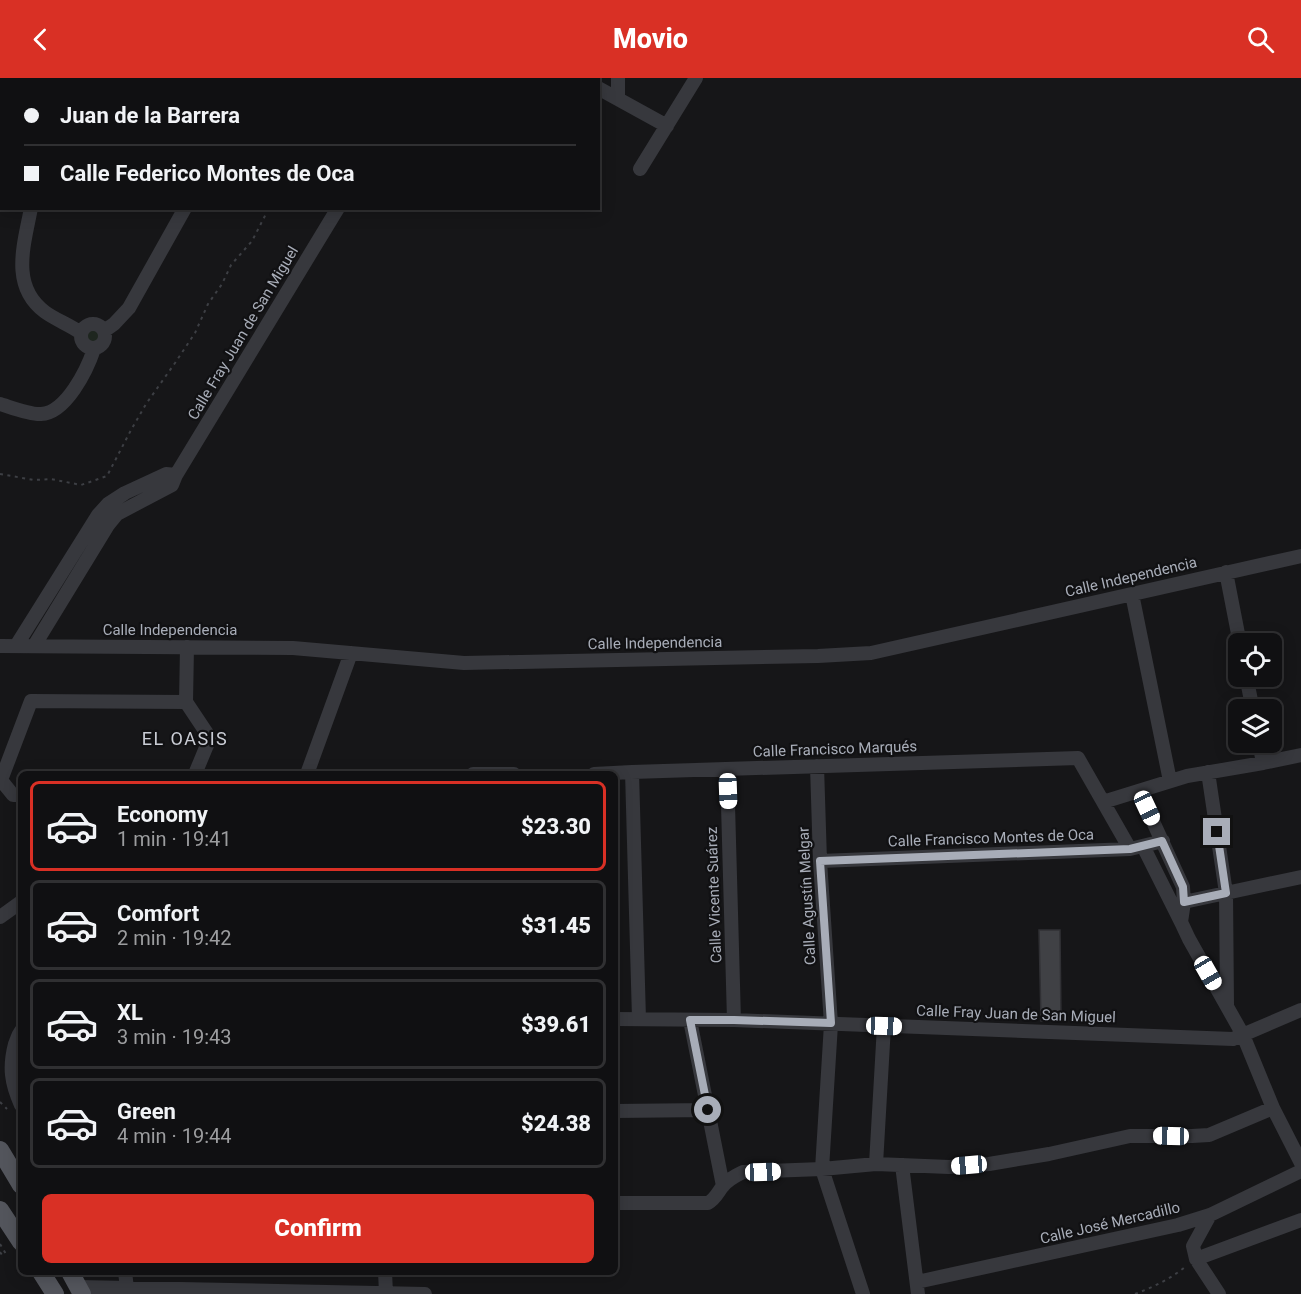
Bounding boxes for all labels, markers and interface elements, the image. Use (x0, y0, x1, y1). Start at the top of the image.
icon: back (24, 23, 57, 56)
text: Movio (613, 23, 688, 55)
icon: search (1244, 23, 1277, 56)
text: Juan de la Barrera (60, 103, 240, 128)
text: Calle Federico Montes de Oca (60, 161, 355, 186)
street label: Calle Fray Juan de San Miguel (184, 243, 302, 423)
street label: Calle Independencia (1063, 553, 1199, 601)
street label: Calle Independencia (103, 621, 237, 639)
street label: Calle Independencia (588, 633, 722, 653)
map controls (1228, 633, 1282, 753)
button: locate (1228, 633, 1282, 687)
button: layers (1228, 699, 1282, 753)
district label: EL OASIS (142, 728, 228, 749)
street label: Calle Francisco Marqués (753, 737, 917, 761)
car (718, 773, 738, 809)
car (1131, 788, 1163, 828)
icon: car (45, 799, 99, 853)
text: Economy (117, 802, 208, 827)
text: $23.30 (521, 814, 591, 839)
route end (1203, 818, 1230, 845)
street label: Calle Francisco Montes de Oca (888, 825, 1094, 851)
text: 1 min · 19:41 (117, 827, 232, 851)
street label: Calle Vicente Suárez (703, 827, 725, 963)
street label: Calle Agustín Melgar (794, 827, 820, 965)
icon: car (45, 898, 99, 952)
text: Comfort (117, 901, 199, 926)
text: $31.45 (521, 913, 591, 938)
text: 2 min · 19:42 (117, 926, 232, 950)
car (1191, 953, 1225, 993)
icon: car (45, 997, 99, 1051)
text: XL (117, 1000, 143, 1025)
street label: Calle Fray Juan de San Miguel (916, 1002, 1116, 1026)
text: $39.61 (521, 1012, 591, 1037)
car (866, 1016, 902, 1036)
text: 3 min · 19:43 (117, 1025, 232, 1049)
icon: car (45, 1096, 99, 1150)
route start (694, 1096, 721, 1123)
text: Green (117, 1099, 176, 1124)
text: $24.38 (521, 1111, 591, 1136)
text: 4 min · 19:44 (117, 1124, 232, 1148)
car (1153, 1127, 1189, 1145)
car (950, 1154, 988, 1176)
car (745, 1162, 781, 1182)
button: Confirm (42, 1194, 594, 1263)
street label: Calle José Mercadillo (1038, 1198, 1182, 1248)

